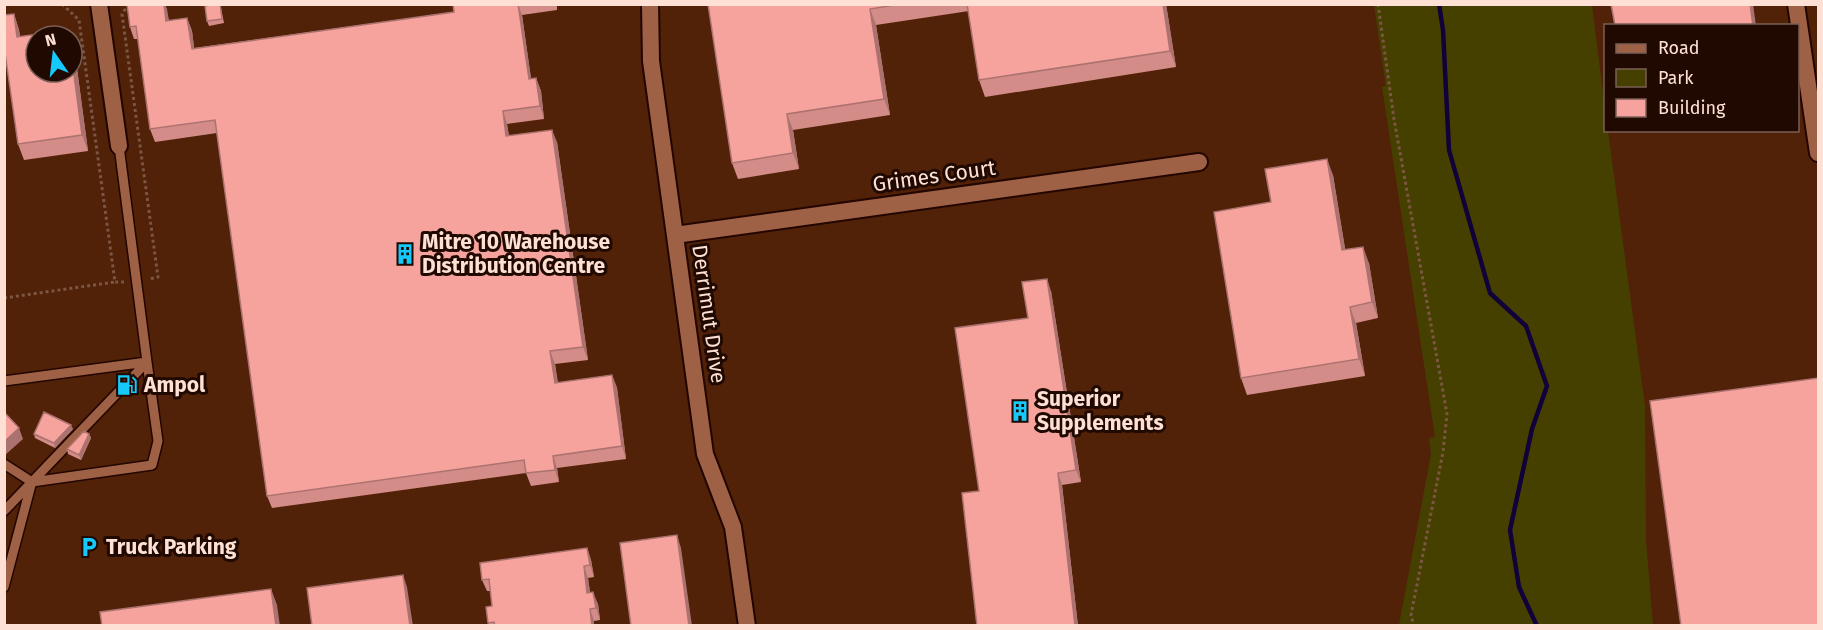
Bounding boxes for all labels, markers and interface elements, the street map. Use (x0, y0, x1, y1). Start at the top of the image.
north arrow (24, 24, 84, 84)
legend (1604, 24, 1799, 132)
text: N (43, 29, 58, 50)
text: Road (1658, 37, 1700, 59)
text: Park (1658, 67, 1694, 89)
text: Building (1658, 97, 1726, 119)
street label: Grimes Court (871, 154, 997, 197)
place label: Mitre 10 Warehouse Distribution Centre (422, 229, 610, 279)
building icon: Mitre 10 Warehouse Distribution Centre (393, 242, 417, 266)
street label: Derrimut Drive (686, 243, 732, 385)
place label: Ampol (143, 372, 206, 398)
fuel station icon: Ampol (115, 373, 139, 397)
place label: Superior Supplements (1037, 386, 1164, 436)
building icon: Superior Supplements (1008, 399, 1032, 423)
place label: Truck Parking (106, 534, 237, 560)
parking icon: Truck Parking (77, 535, 101, 559)

